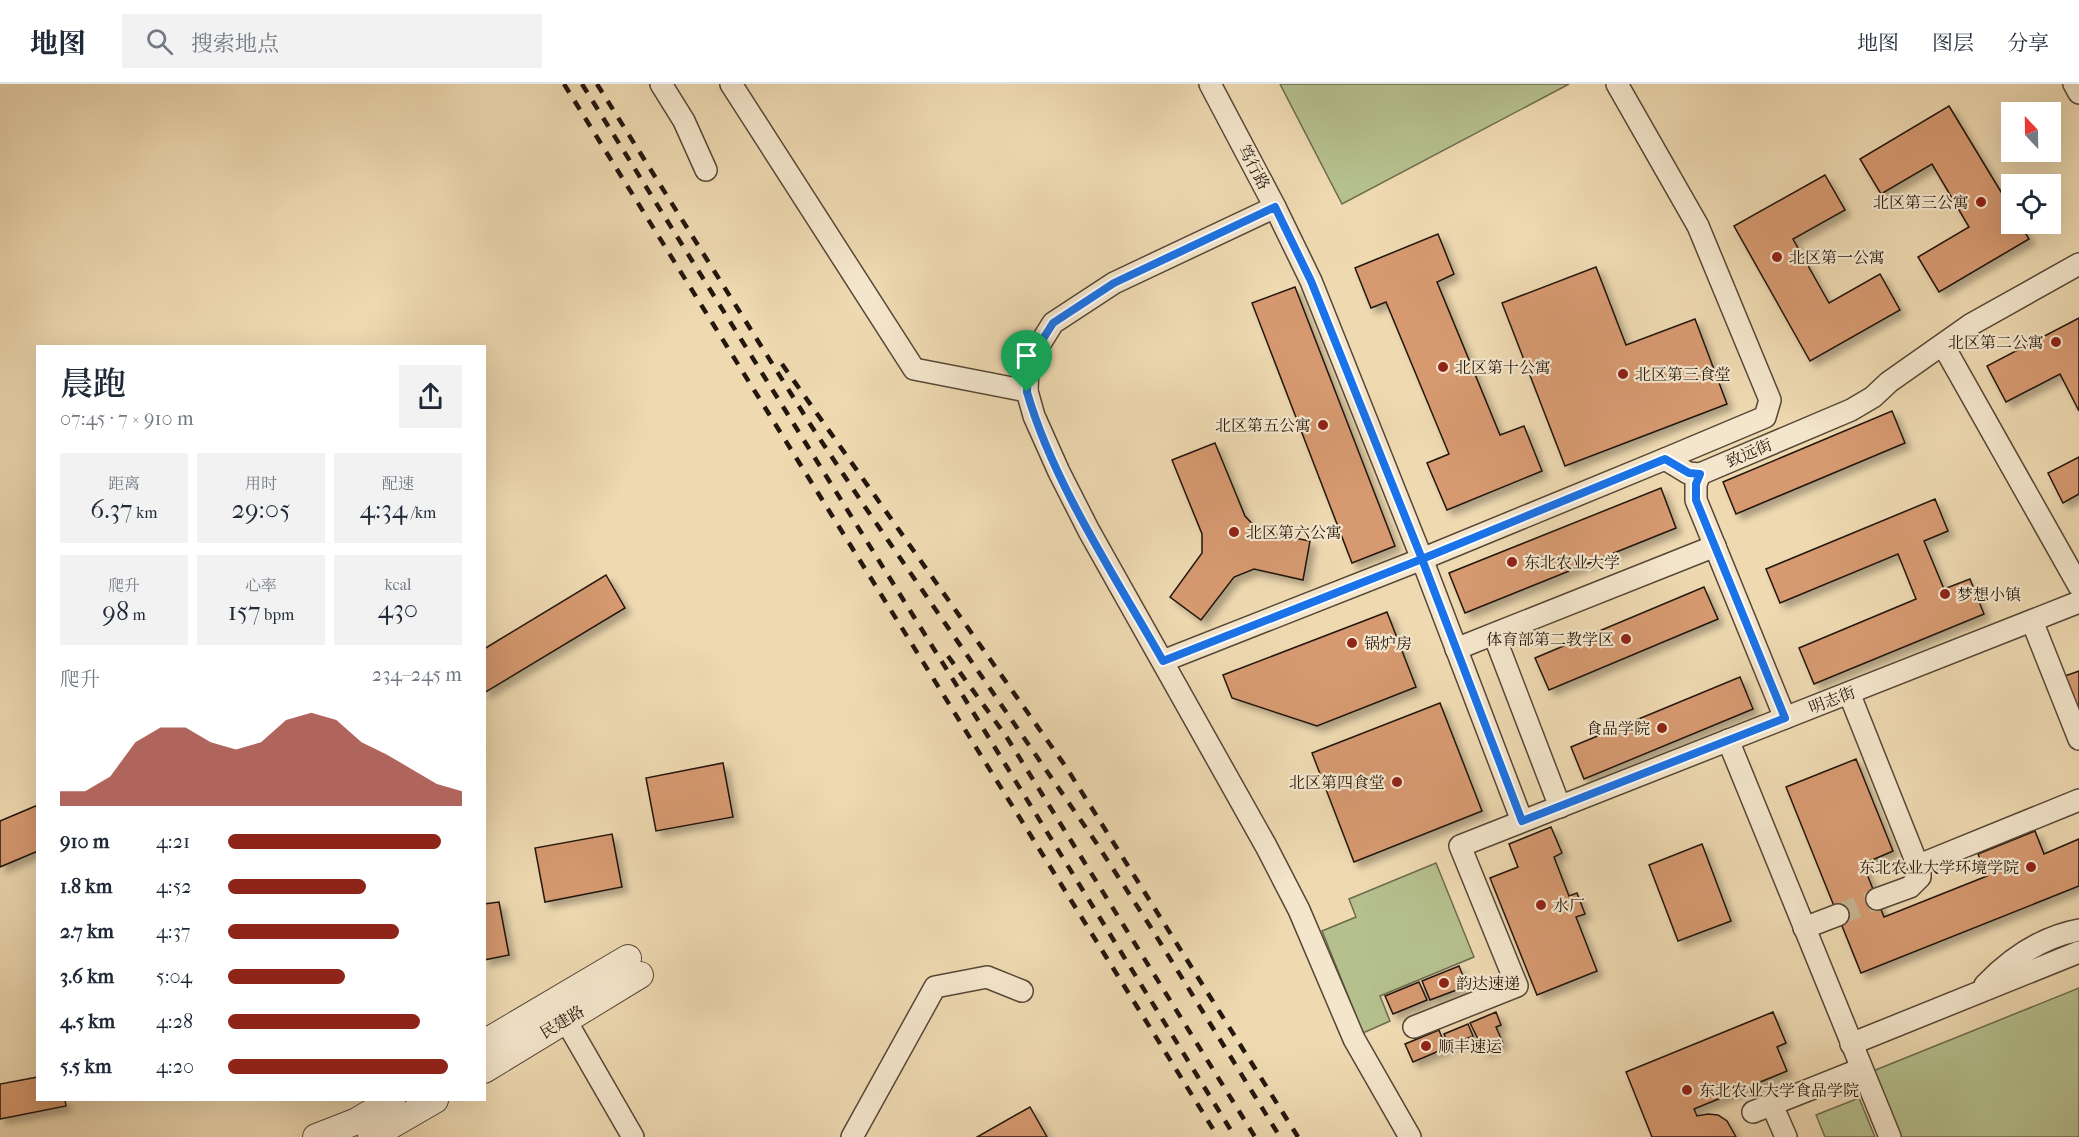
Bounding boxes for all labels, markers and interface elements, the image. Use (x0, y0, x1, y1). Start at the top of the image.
search box (122, 14, 542, 68)
icon: search (143, 25, 176, 58)
text: 地图 (30, 27, 86, 60)
text: 搜索地点 (191, 31, 279, 57)
text: 地图 (1857, 31, 1899, 55)
text: 图层 (1932, 31, 1974, 55)
text: 分享 (2007, 31, 2049, 55)
north arrow (2001, 102, 2061, 162)
map controls (2001, 102, 2061, 234)
street label: 笃行路 (1234, 141, 1274, 193)
button: locate (2001, 174, 2061, 234)
place label: 北区第三公寓 (1873, 193, 1969, 212)
marker: 北区第三公寓 (1974, 195, 1988, 209)
place label: 北区第一公寓 (1789, 248, 1885, 267)
marker: 北区第一公寓 (1770, 250, 1784, 264)
pin (1001, 330, 1052, 392)
place label: 北区第二公寓 (1948, 333, 2044, 352)
marker: 北区第二公寓 (2049, 335, 2063, 349)
icon: arrive (1010, 339, 1043, 372)
place label: 北区第十公寓 (1455, 358, 1551, 377)
marker: 北区第十公寓 (1436, 360, 1450, 374)
text: 晨跑 (60, 365, 126, 404)
button: share (399, 365, 462, 428)
place label: 北区第三食堂 (1635, 365, 1731, 384)
marker: 北区第三食堂 (1616, 367, 1630, 381)
text: 07:45 · 7 × 910 m (60, 407, 194, 430)
place label: 北区第五公寓 (1215, 416, 1311, 435)
marker: 北区第五公寓 (1316, 418, 1330, 432)
street label: 致远街 (1723, 435, 1775, 471)
text: 距离 (108, 474, 140, 493)
text: 用时 (245, 474, 277, 493)
text: 配速 (382, 474, 414, 493)
text: 6.37 (90, 494, 133, 525)
text: 29:05 (232, 494, 290, 525)
text: 4:34 (360, 494, 407, 525)
text: km (133, 503, 158, 522)
text: /km (407, 503, 436, 522)
place label: 北区第六公寓 (1246, 523, 1342, 542)
marker: 北区第六公寓 (1227, 525, 1241, 539)
place label: 东北农业大学 (1524, 553, 1620, 572)
marker: 东北农业大学 (1505, 555, 1519, 569)
text: kcal (385, 575, 411, 594)
text: 爬升 (108, 576, 140, 595)
text: 心率 (245, 576, 277, 595)
place label: 梦想小镇 (1957, 585, 2021, 604)
marker: 梦想小镇 (1938, 587, 1952, 601)
text: 430 (378, 594, 418, 625)
text: 98 (102, 596, 129, 627)
text: 157 (228, 596, 261, 627)
text: m (129, 605, 146, 624)
text: bpm (261, 605, 294, 624)
place label: 体育部第二教学区 (1486, 630, 1614, 649)
marker: 体育部第二教学区 (1619, 632, 1633, 646)
place label: 锅炉房 (1364, 634, 1412, 653)
marker: 锅炉房 (1345, 636, 1359, 650)
text: 234–245 m (372, 663, 462, 686)
text: 爬升 (60, 668, 100, 691)
street label: 明志街 (1806, 683, 1858, 717)
place label: 食品学院 (1586, 719, 1650, 738)
marker: 食品学院 (1655, 721, 1669, 735)
place label: 北区第四食堂 (1289, 773, 1385, 792)
marker: 北区第四食堂 (1390, 775, 1404, 789)
text: 910 m (60, 830, 109, 853)
text: 4:21 (156, 830, 190, 853)
place label: 东北农业大学环境学院 (1859, 858, 2019, 877)
marker: 东北农业大学环境学院 (2024, 860, 2038, 874)
text: 1.8 km (60, 875, 112, 898)
text: 4:52 (156, 875, 192, 898)
place label: 水厂 (1553, 896, 1585, 915)
marker: 水厂 (1534, 898, 1548, 912)
text: 2.7 km (60, 920, 114, 943)
text: 4:37 (156, 920, 191, 943)
text: 3.6 km (60, 965, 114, 988)
text: 5:04 (156, 965, 192, 988)
place label: 韵达速递 (1456, 974, 1520, 993)
marker: 韵达速递 (1437, 976, 1451, 990)
street label: 民建路 (537, 1001, 587, 1043)
text: 4.5 km (60, 1010, 115, 1033)
text: 4:28 (156, 1010, 193, 1033)
place label: 顺丰速运 (1438, 1037, 1502, 1056)
marker: 顺丰速运 (1419, 1039, 1433, 1053)
text: 5.5 km (60, 1055, 112, 1078)
text: 4:20 (156, 1055, 194, 1078)
place label: 东北农业大学食品学院 (1699, 1081, 1859, 1100)
marker: 东北农业大学食品学院 (1680, 1083, 1694, 1097)

